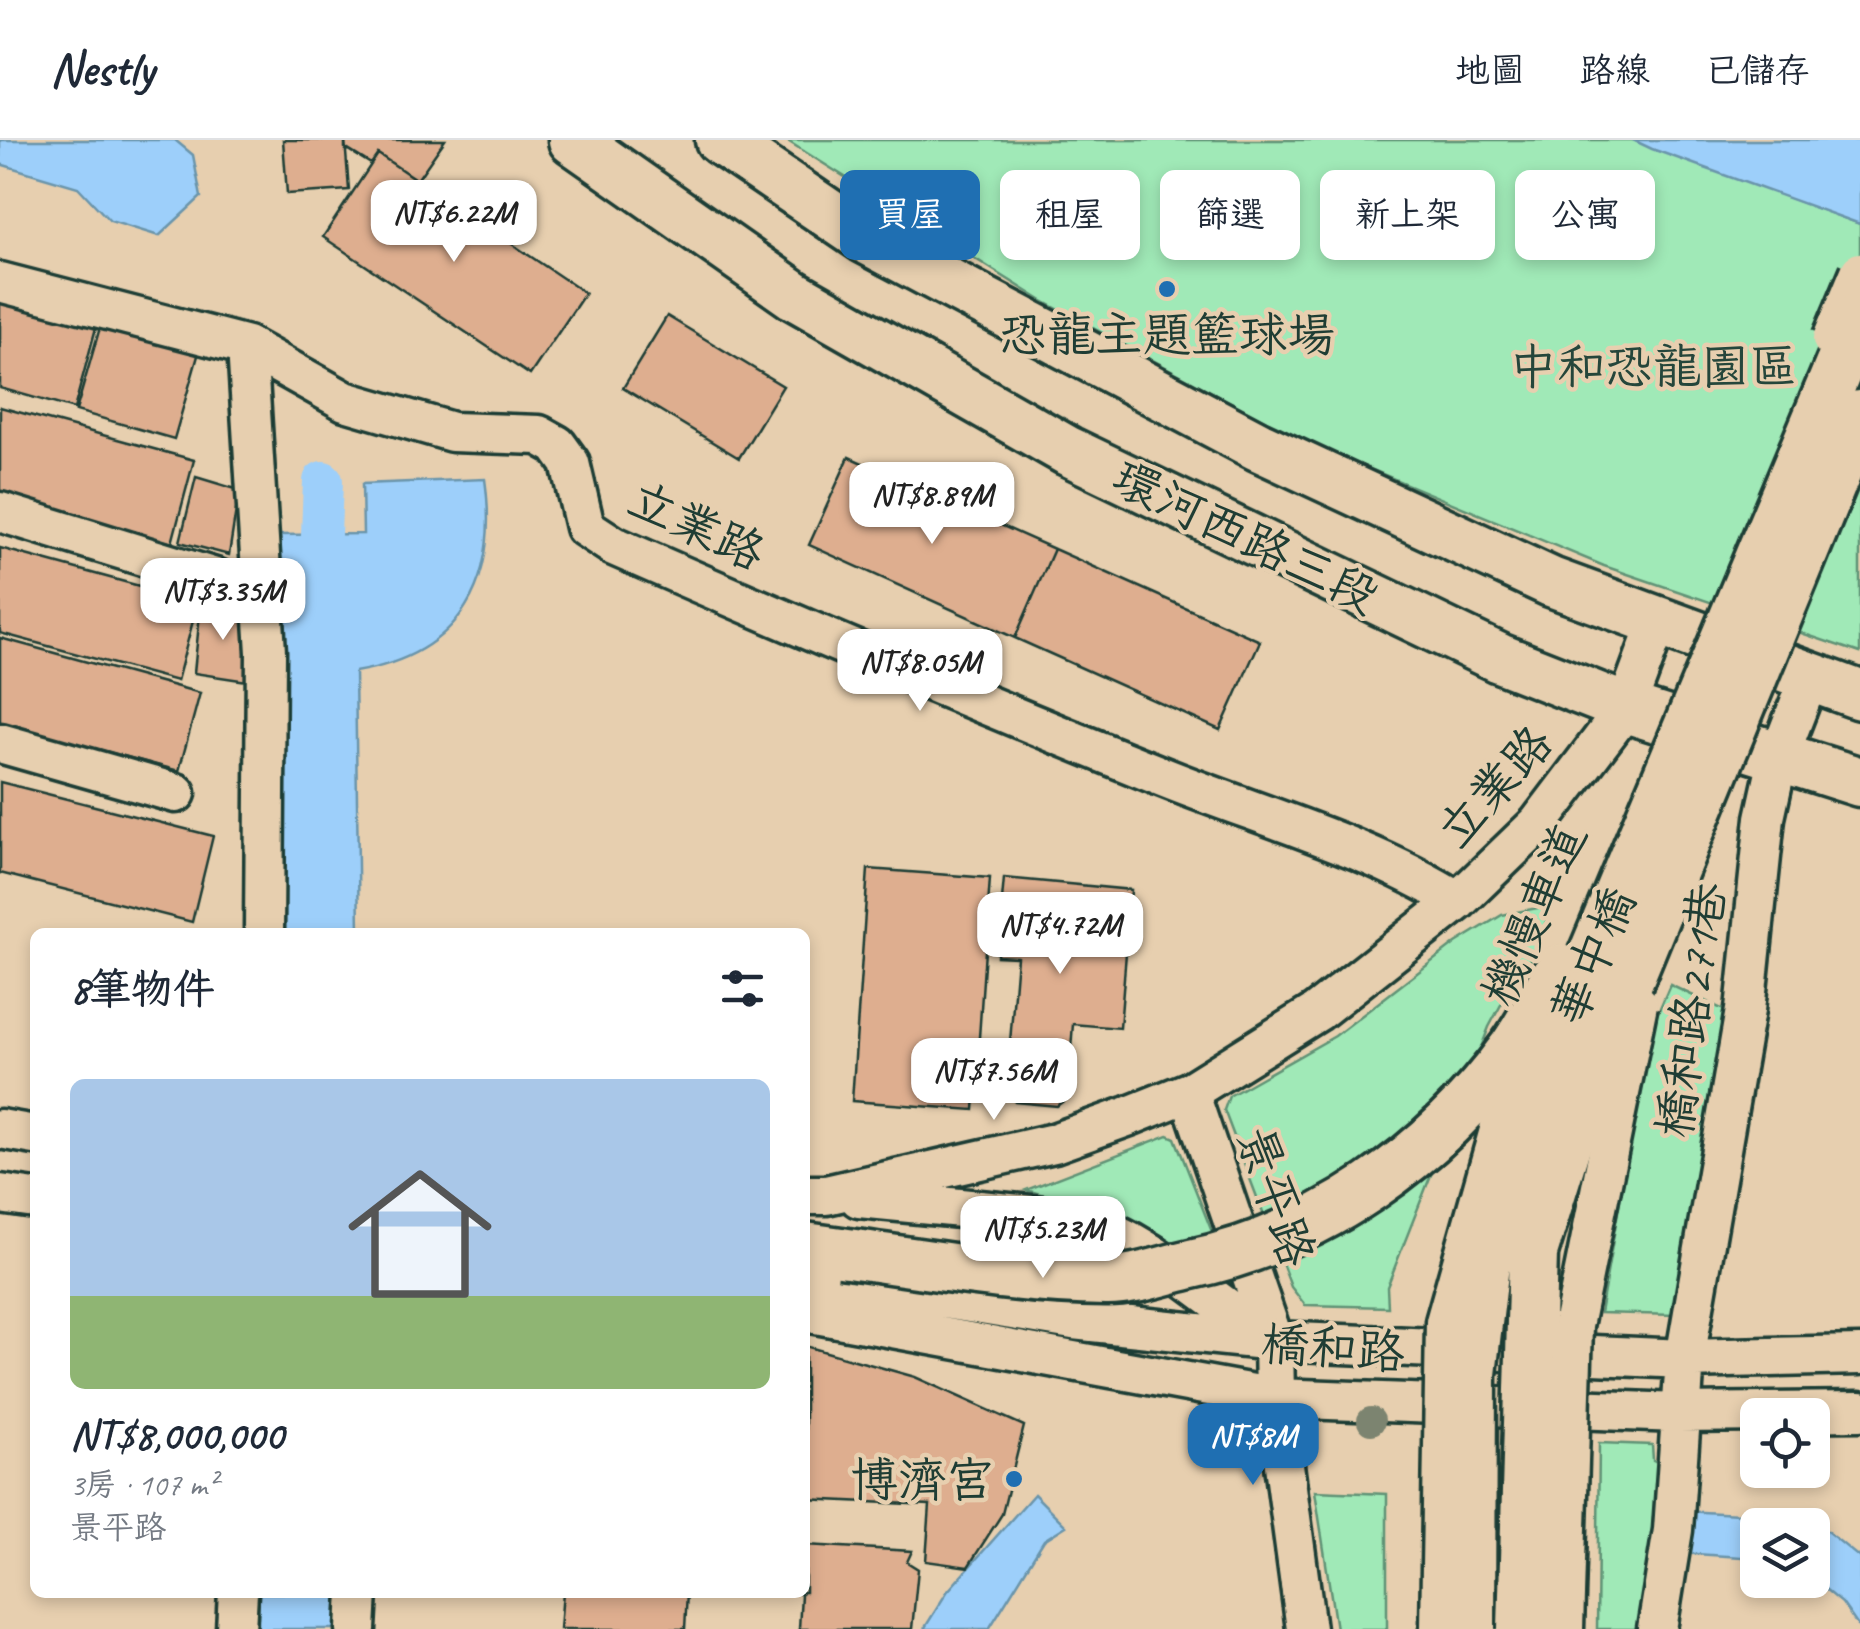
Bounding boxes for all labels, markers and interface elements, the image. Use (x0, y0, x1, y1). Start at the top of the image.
text: Nestly (50, 39, 154, 99)
text: 地圖 (1455, 48, 1525, 93)
text: 路線 (1580, 48, 1650, 93)
text: 已儲存 (1705, 48, 1810, 93)
chip: 買屋 (840, 170, 980, 260)
chip: 租屋 (1000, 170, 1140, 260)
chip: 篩選 (1160, 170, 1300, 260)
chip: 新上架 (1320, 170, 1495, 260)
chip: 公寓 (1515, 170, 1655, 260)
pin: NT$6.22M (351, 180, 557, 265)
text: NT$6.22M (393, 192, 515, 233)
marker: 恐龍主題籃球場 (1156, 278, 1178, 300)
place label: 恐龍主題籃球場 (999, 305, 1335, 365)
park label: 中和恐龍園區 (1509, 337, 1797, 397)
street label: 環河西路三段 (1103, 447, 1388, 627)
pin: NT$8.89M (829, 462, 1035, 547)
street label: 立業路 (619, 468, 775, 584)
text: NT$8.89M (871, 474, 993, 515)
pin: NT$3.35M (120, 558, 326, 643)
text: NT$3.35M (162, 570, 284, 611)
pin: NT$8.05M (817, 629, 1023, 714)
text: NT$8.05M (859, 641, 981, 682)
street label: 立業路 (1424, 713, 1565, 860)
street label: 機慢車道 (1469, 814, 1599, 1014)
street label: 華中橋 (1537, 878, 1649, 1034)
street label: 橋和路271巷 (1643, 879, 1739, 1141)
pin: NT$4.72M (957, 892, 1163, 977)
text: NT$4.72M (999, 904, 1121, 945)
icon: filters (715, 961, 770, 1016)
text: 8筆物件 (70, 963, 215, 1016)
pin: NT$7.56M (891, 1038, 1097, 1123)
text: NT$7.56M (933, 1050, 1055, 1091)
street label: 景平路 (1224, 1118, 1328, 1274)
icon: home (330, 1144, 510, 1324)
pin: NT$5.23M (940, 1196, 1146, 1281)
text: NT$5.23M (982, 1208, 1104, 1249)
street label: 橋和路 (1259, 1313, 1407, 1383)
map controls (1740, 1398, 1830, 1598)
button: locate (1740, 1398, 1830, 1488)
pin: NT$8M (1183, 1403, 1323, 1488)
text: NT$8,000,000 (70, 1409, 283, 1462)
text: NT$8M (1210, 1415, 1296, 1456)
place label: 博濟宮 (850, 1450, 994, 1510)
text: 3房 · 107 m² (70, 1464, 217, 1505)
marker: 博濟宮 (1003, 1468, 1025, 1490)
text: 景平路 (70, 1507, 166, 1548)
button: layers (1740, 1508, 1830, 1598)

